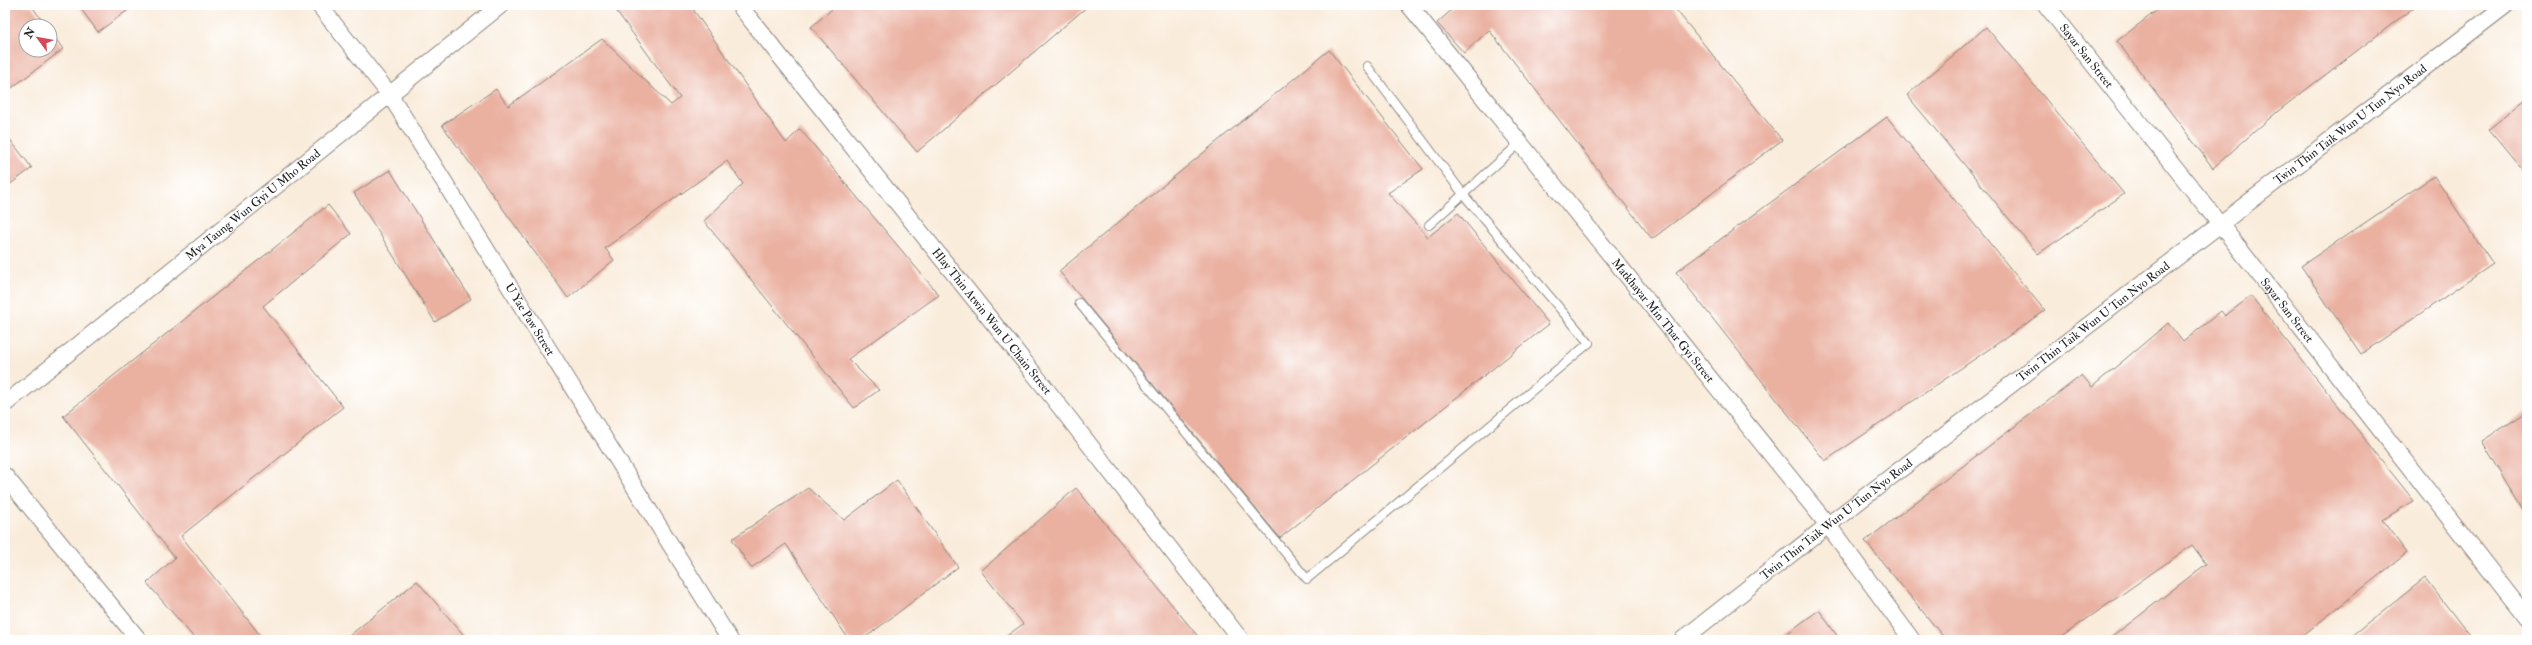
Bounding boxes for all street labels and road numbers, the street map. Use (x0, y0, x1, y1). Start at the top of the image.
street label: Sayar San Street (2056, 21, 2117, 91)
street label: Twin Thin Taik Wun U Tun Nyo Road (2271, 61, 2430, 188)
street label: Mya Taung Wun Gyi U Mho Road (182, 146, 323, 263)
street label: Hlay Thin Atwin Wun U Chain Street (929, 245, 1055, 398)
street label: Matkhayar Min Thar Gyi Street (1609, 255, 1718, 386)
street label: Twin Thin Taik Wun U Tun Nyo Road (2014, 258, 2173, 385)
street label: Sayar San Street (2257, 275, 2317, 346)
street label: U Yae Paw Street (502, 280, 558, 358)
street label: Twin Thin Taik Wun U Tun Nyo Road (1757, 455, 1916, 583)

